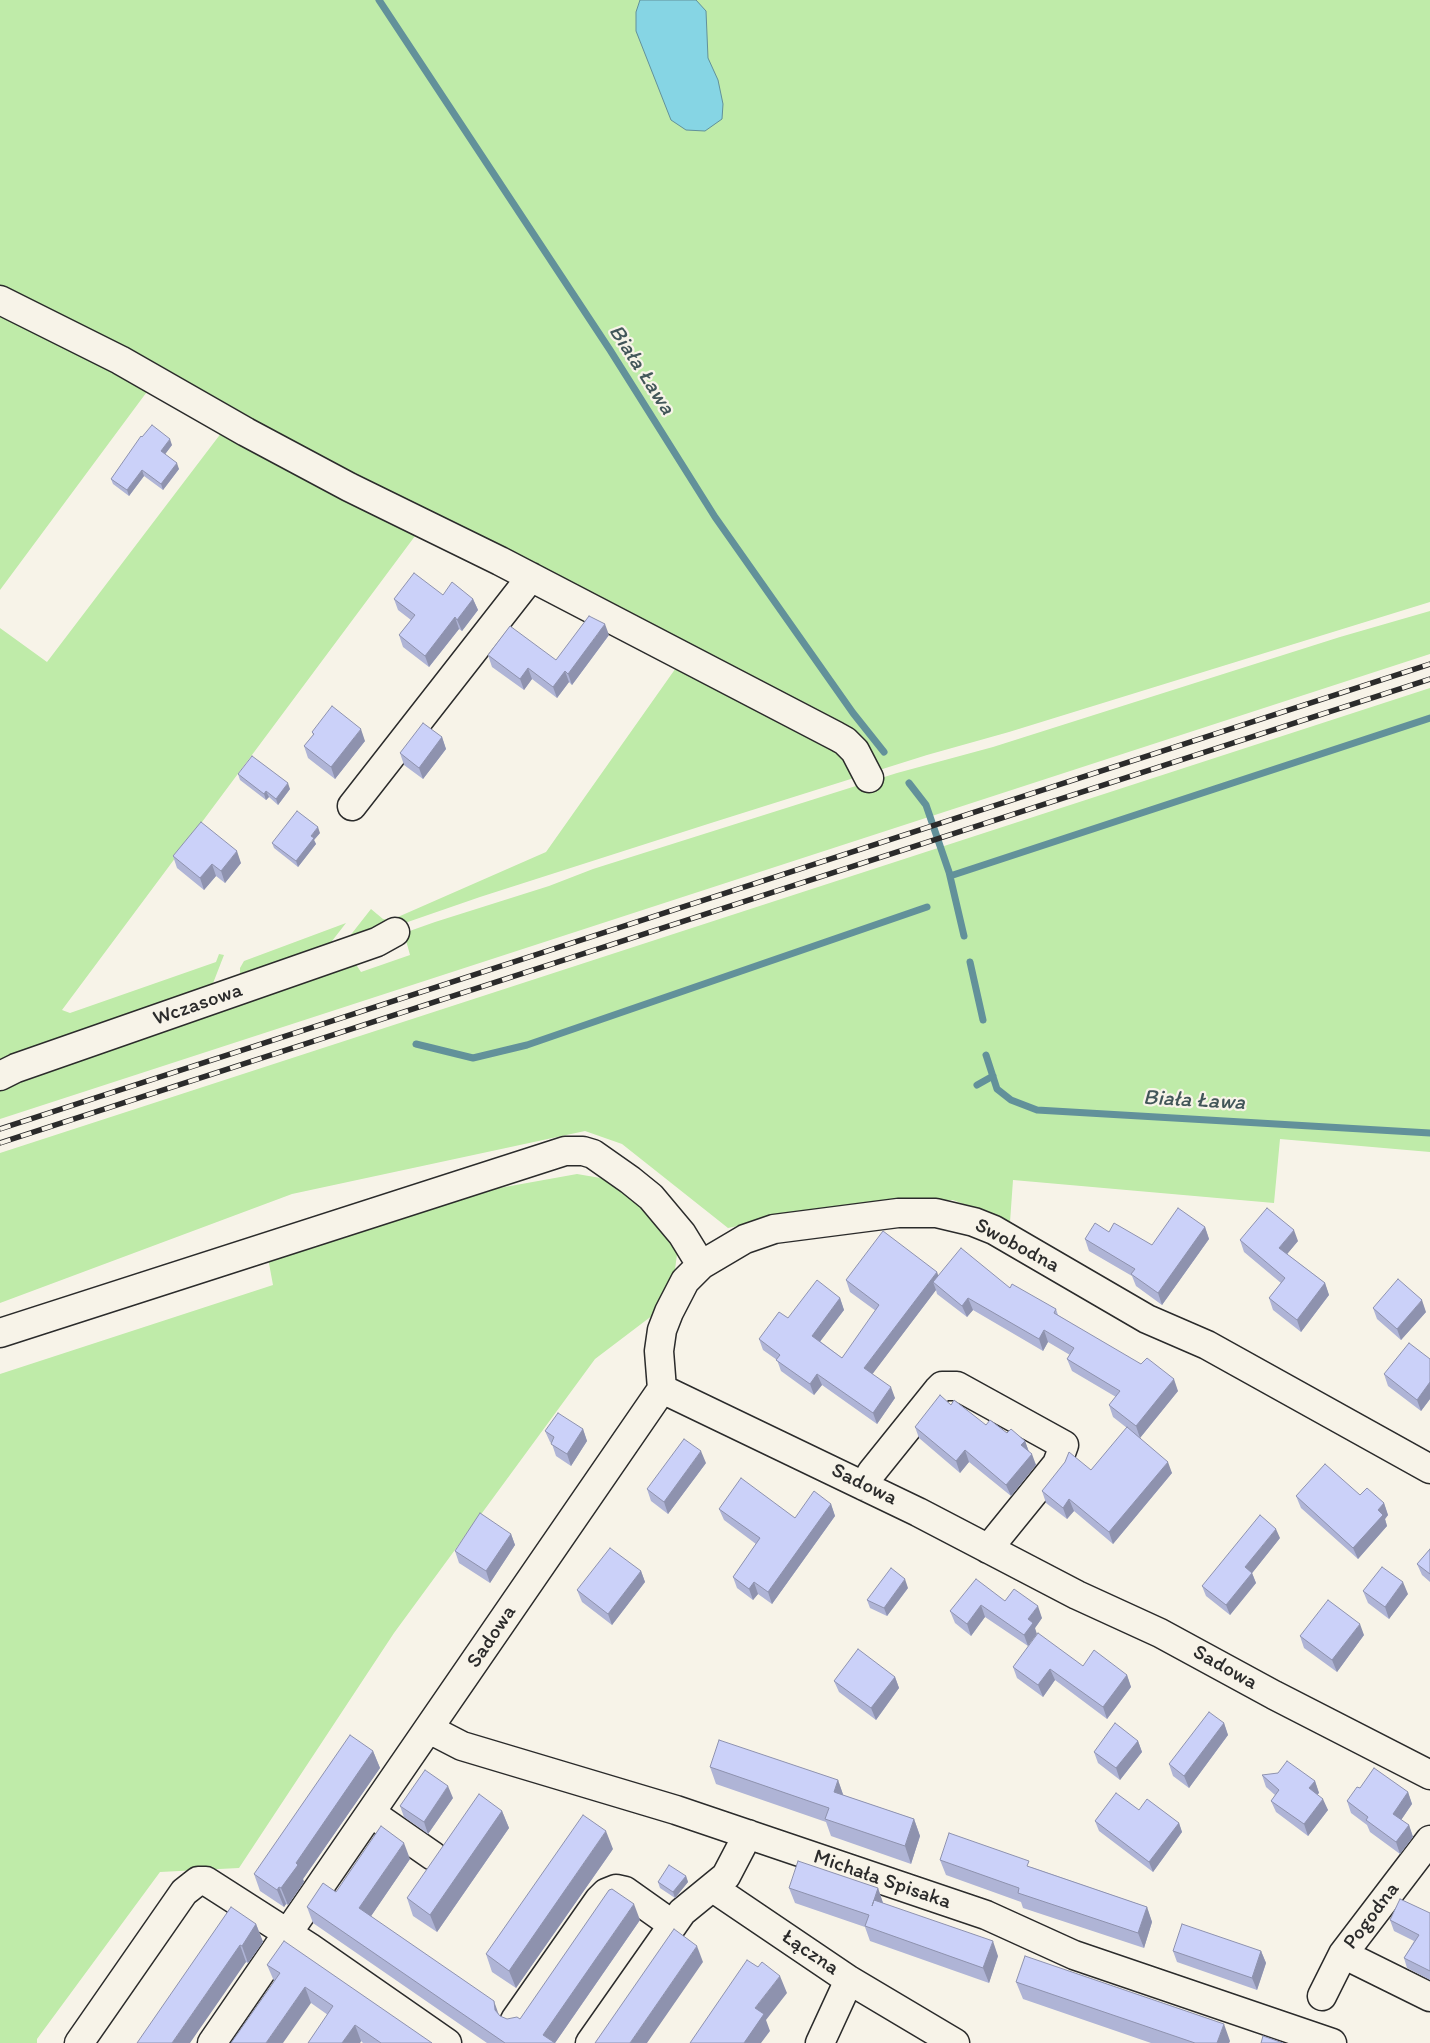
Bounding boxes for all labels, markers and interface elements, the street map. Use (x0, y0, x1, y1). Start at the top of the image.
water label: Biała Ława (602, 320, 680, 420)
street label: Wczasowa (150, 978, 246, 1032)
water label: Biała Ława (1142, 1085, 1246, 1117)
street label: Swobodna (970, 1213, 1064, 1279)
street label: Sadowa (827, 1458, 901, 1512)
street label: Sadowa (462, 1601, 522, 1673)
street label: Sadowa (1188, 1640, 1262, 1696)
street label: Michała Spisaka (810, 1845, 954, 1915)
street label: Pogodna (1339, 1877, 1405, 1955)
street label: Łączna (776, 1925, 844, 1981)

